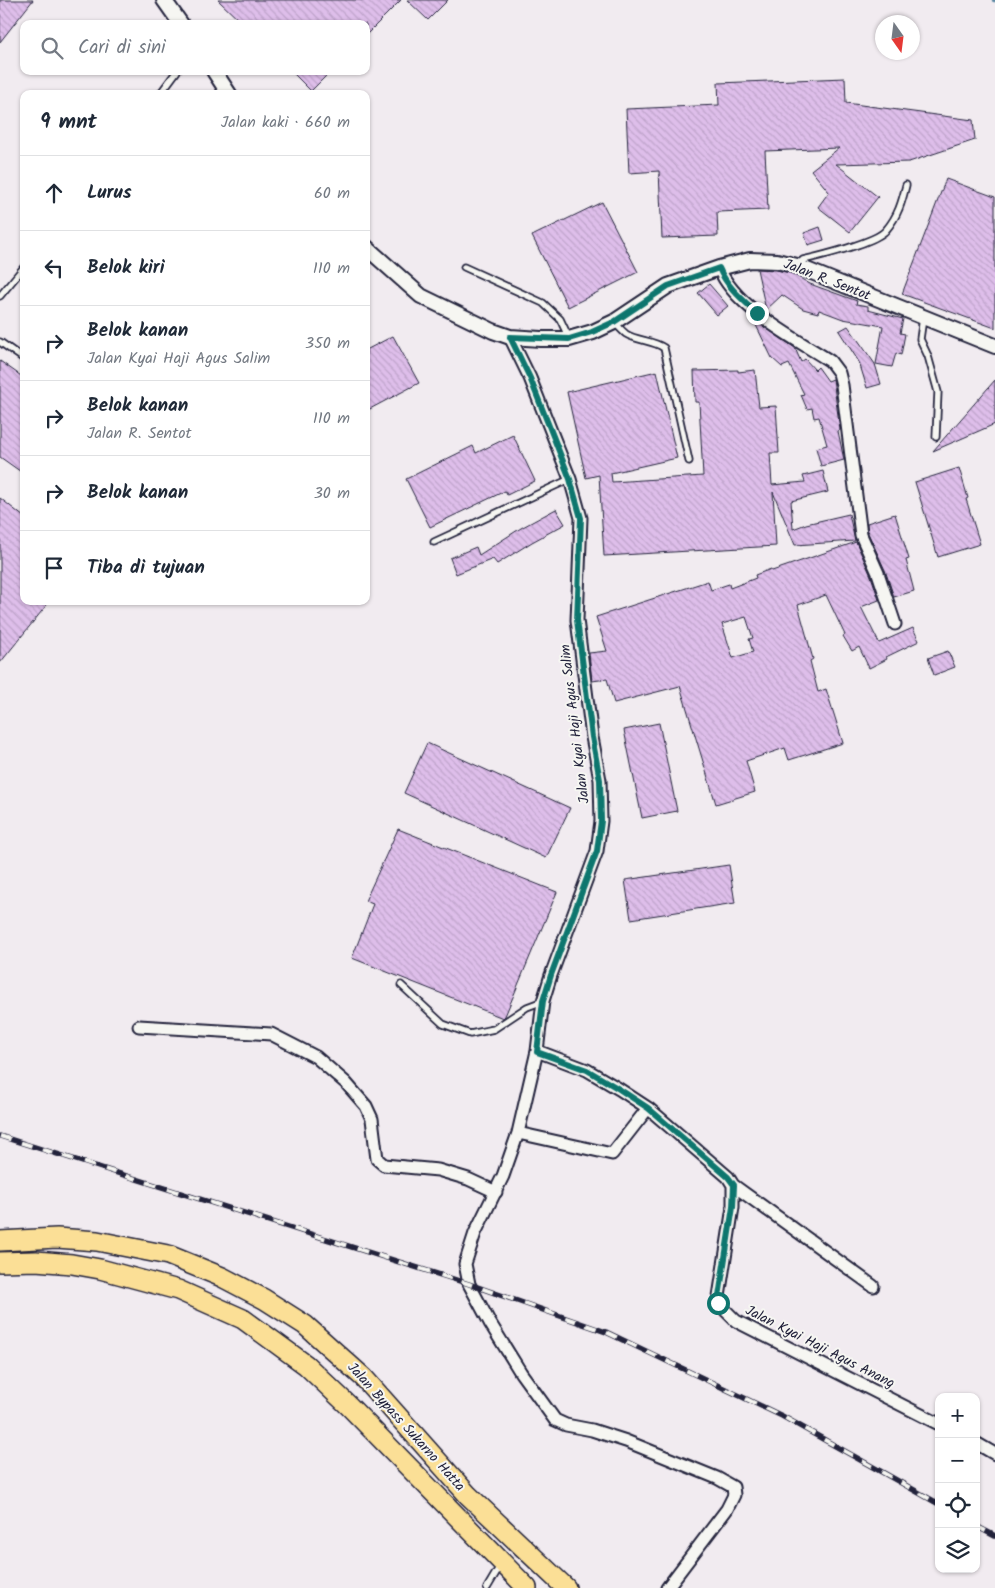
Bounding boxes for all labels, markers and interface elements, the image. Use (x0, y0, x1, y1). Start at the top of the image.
north arrow (875, 15, 920, 60)
search box (20, 20, 370, 75)
text: Cari di sini (78, 33, 166, 63)
icon: search (38, 34, 66, 62)
text: 9 mnt (40, 106, 97, 139)
text: Jalan kaki · 660 m (221, 110, 350, 135)
text: Lurus (87, 178, 132, 208)
icon: ahead (40, 179, 68, 207)
text: 60 m (314, 181, 350, 206)
text: Belok kiri (87, 253, 165, 283)
street label: Jalan R. Sentot (780, 253, 874, 307)
icon: left (40, 254, 68, 282)
text: 110 m (313, 256, 350, 281)
route end (746, 302, 769, 325)
text: Belok kanan (87, 316, 188, 346)
icon: right (40, 329, 68, 357)
text: 350 m (305, 331, 350, 356)
text: Jalan Kyai Haji Agus Salim (87, 346, 270, 371)
text: Belok kanan (87, 391, 188, 421)
icon: right (40, 404, 68, 432)
text: 110 m (313, 406, 350, 431)
text: Jalan R. Sentot (87, 421, 192, 446)
text: Belok kanan (87, 478, 188, 508)
icon: right (40, 479, 68, 507)
text: 30 m (314, 481, 350, 506)
text: Tiba di tujuan (87, 553, 205, 583)
icon: arrive (40, 554, 68, 582)
street label: Jalan Kyai Haji Agus Salim (554, 643, 596, 805)
route start (707, 1292, 730, 1315)
street label: Jalan Kyai Haji Agus Anang (741, 1300, 899, 1394)
street label: Jalan Bypass Sukarno Hatta (342, 1358, 470, 1496)
map controls (935, 1393, 980, 1573)
button: + (935, 1393, 980, 1438)
button: − (935, 1438, 980, 1483)
button: locate (935, 1483, 980, 1528)
button: layers (935, 1528, 980, 1573)

